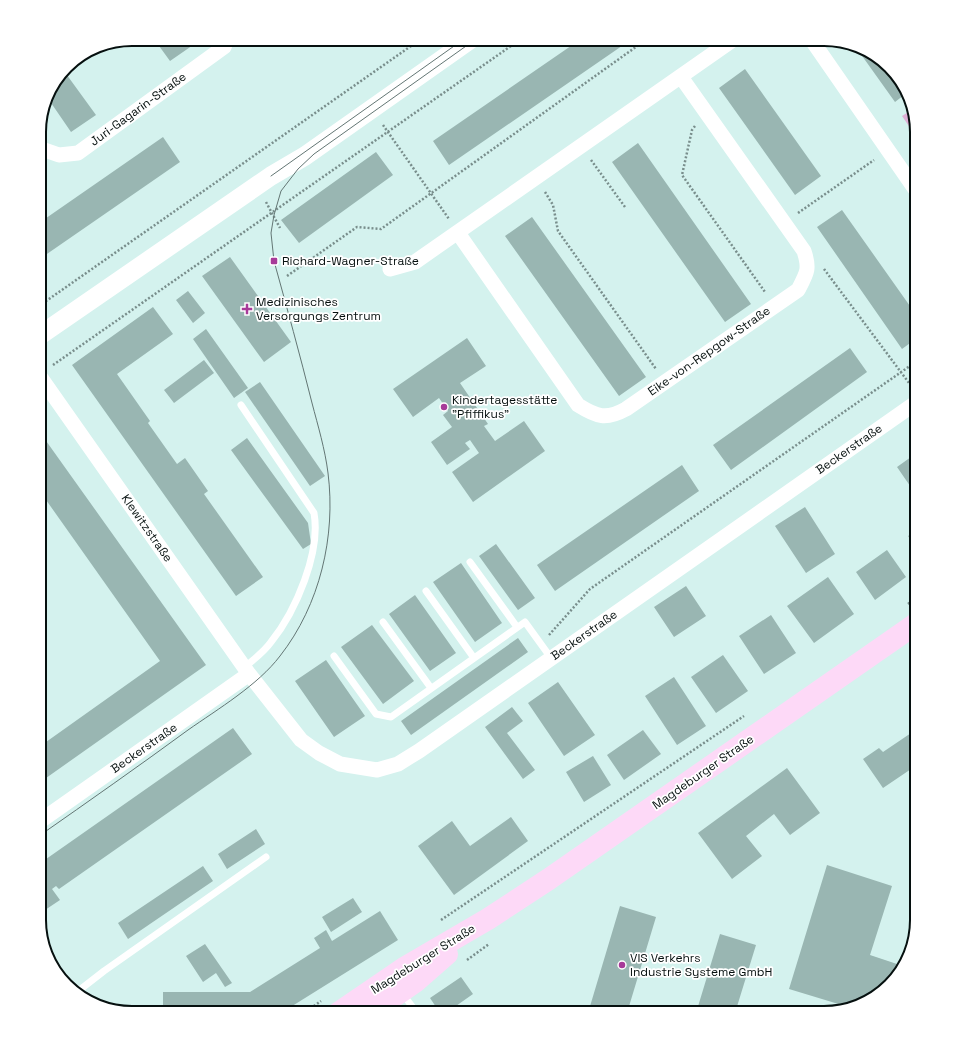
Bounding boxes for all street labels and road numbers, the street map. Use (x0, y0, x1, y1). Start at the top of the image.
street label: Juri-Gagarin-Straße (87, 69, 189, 149)
street label: Eike-von-Repgow-Straße (645, 303, 773, 399)
street label: Beckerstraße (813, 420, 885, 478)
street label: Klewitzstraße (118, 491, 176, 565)
street label: Beckerstraße (548, 606, 620, 664)
street label: Beckerstraße (108, 719, 180, 777)
street label: Magdeburger Straße (649, 731, 757, 813)
street label: Magdeburger Straße (368, 920, 478, 998)

